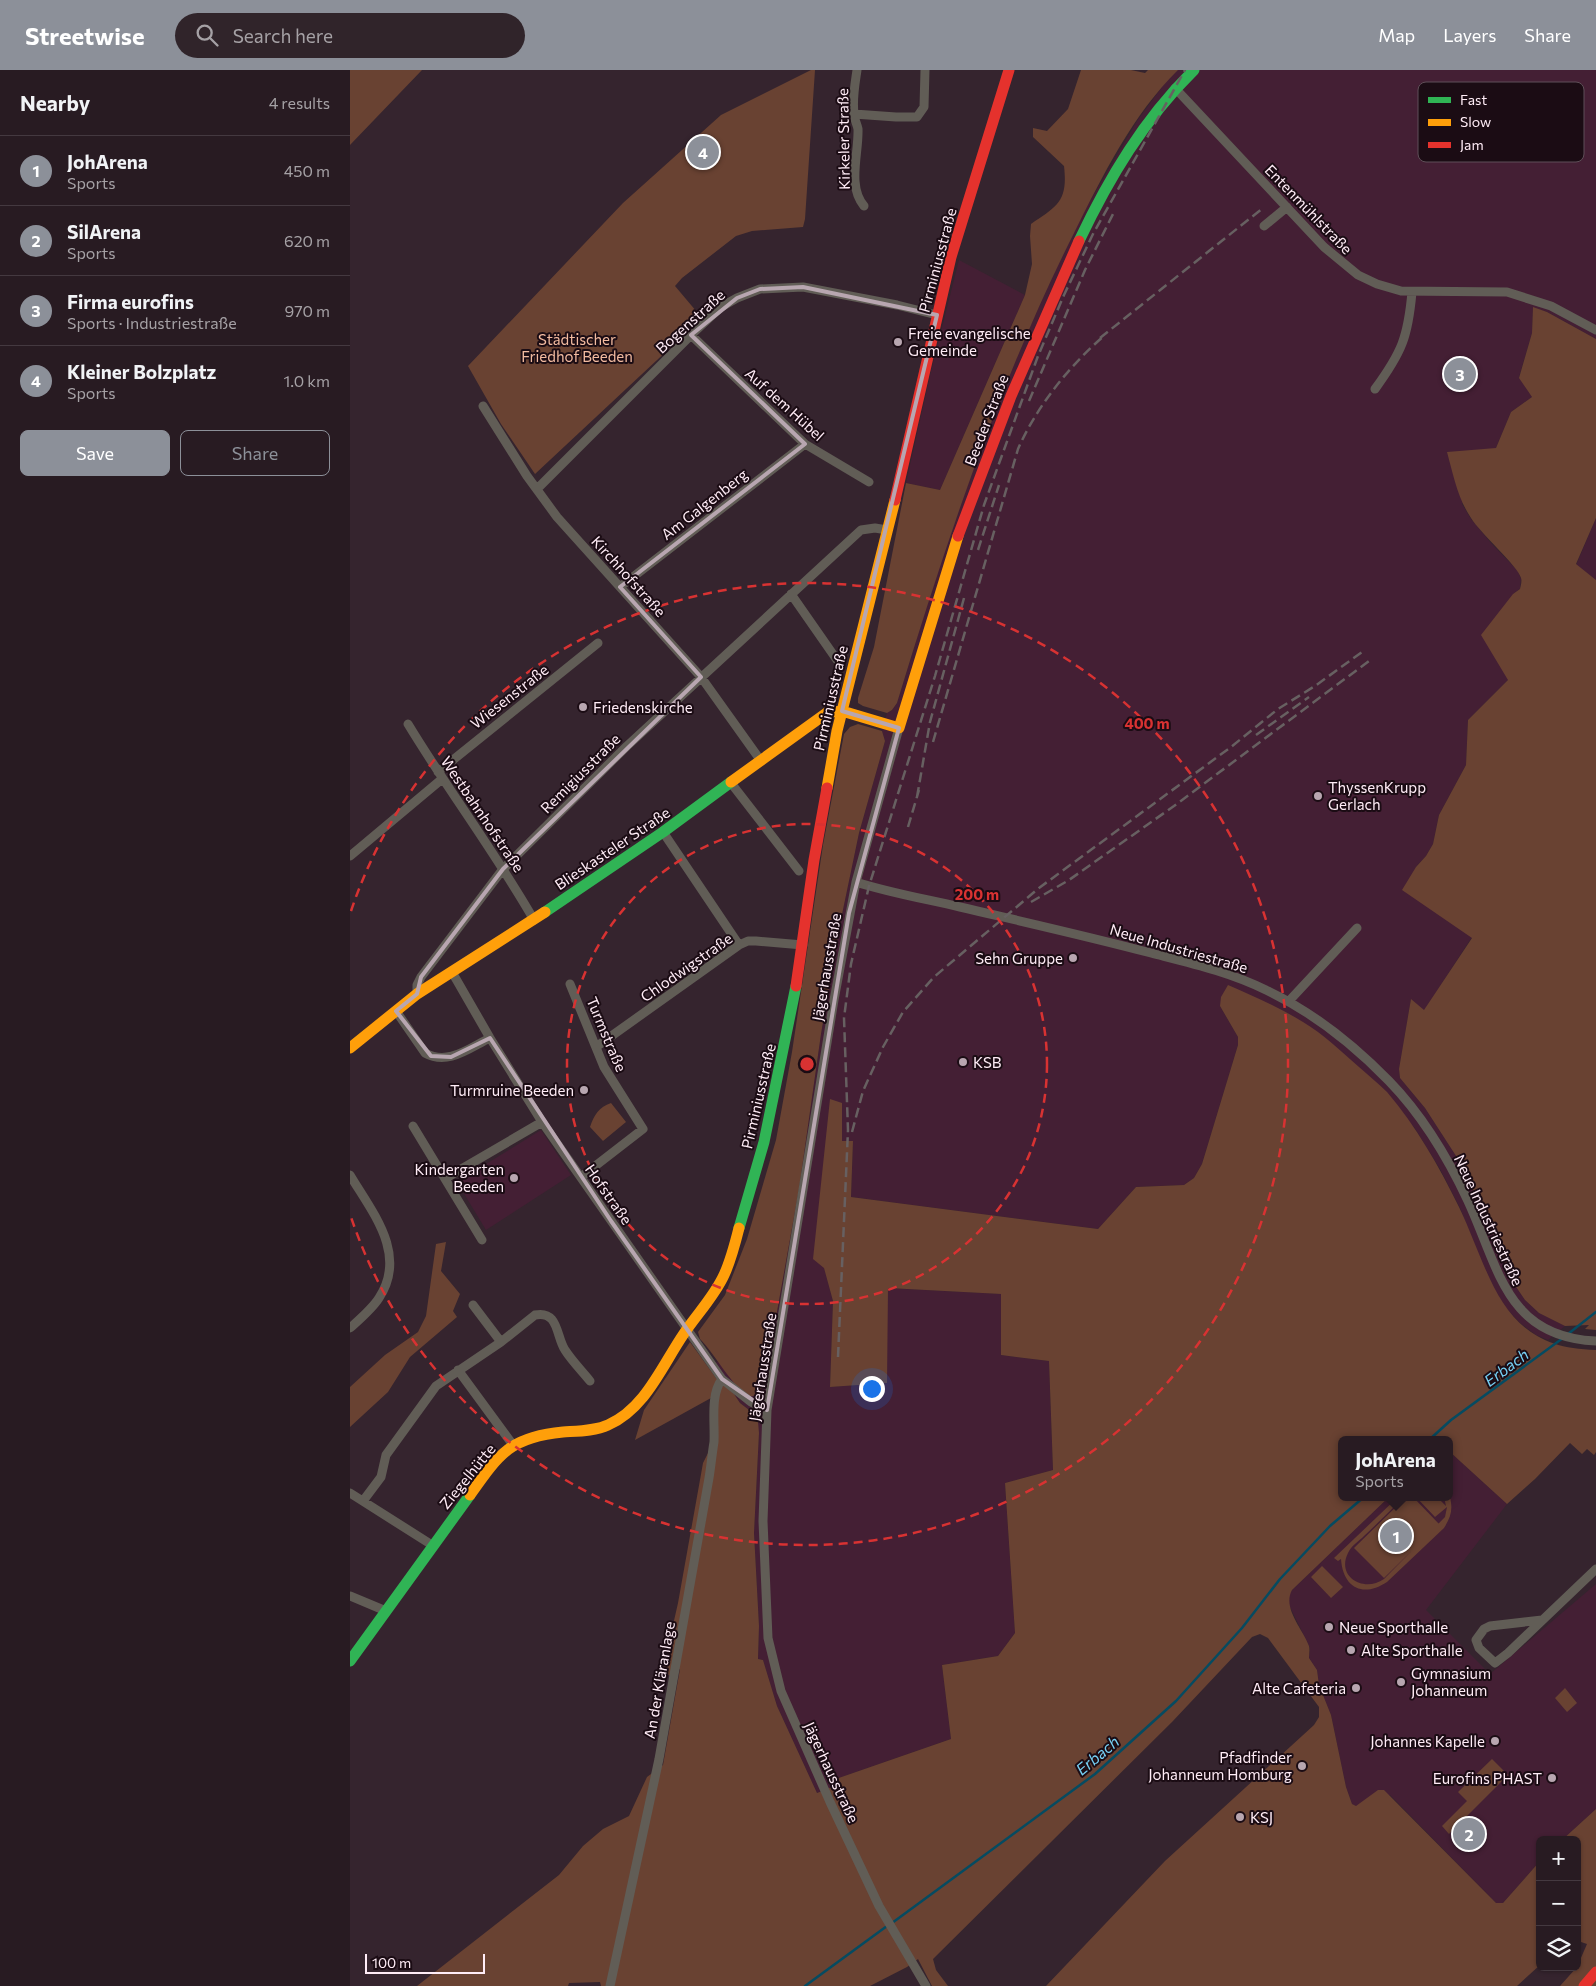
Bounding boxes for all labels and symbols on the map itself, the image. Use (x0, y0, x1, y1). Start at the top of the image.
legend (1418, 82, 1584, 162)
street label: Kirkeler Straße (833, 88, 853, 190)
text: Fast (1460, 91, 1487, 108)
text: Slow (1460, 113, 1491, 130)
pin: 4 (687, 133, 719, 171)
text: Jam (1460, 136, 1484, 153)
street label: Entenmühlstraße (1262, 160, 1356, 258)
street label: Pirminiusstraße (914, 206, 960, 314)
street label: Bogenstraße (652, 285, 728, 357)
place label: Freie evangelische Gemeinde (908, 324, 1031, 359)
park label: Städtischer Friedhof Beeden (521, 330, 633, 365)
marker: Freie evangelische Gemeinde (892, 336, 904, 348)
pin: 3 (1444, 355, 1476, 393)
street label: Auf dem Hübel (742, 364, 828, 444)
street label: Beeder Straße (960, 372, 1012, 468)
street label: Am Galgenberg (657, 465, 751, 543)
street label: Kirchhofstraße (588, 532, 670, 620)
street label: Pirminiusstraße (809, 644, 851, 752)
street label: Wiesenstraße (466, 660, 552, 732)
place label: Friedenskirche (593, 698, 693, 716)
marker: Friedenskirche (577, 701, 589, 713)
text: 400 m (1124, 714, 1170, 732)
street label: Remigiusstraße (536, 729, 624, 817)
street label: Westbahnhofstraße (438, 753, 528, 875)
place label: ThyssenKrupp Gerlach (1328, 778, 1426, 813)
marker: ThyssenKrupp Gerlach (1312, 790, 1324, 802)
street label: Blieskasteler Straße (551, 803, 673, 893)
text: 200 m (955, 885, 999, 903)
street label: Jägerhausstraße (808, 912, 844, 1022)
street label: Neue Industriestraße (1108, 920, 1250, 976)
street label: Chlodwigstraße (637, 929, 735, 1005)
place label: Sehn Gruppe (975, 949, 1063, 967)
marker: Sehn Gruppe (1067, 952, 1079, 964)
street label: Turmstraße (583, 994, 631, 1074)
street label: Pirminiusstraße (737, 1042, 779, 1150)
place label: KSB (973, 1053, 1002, 1071)
centre of rings (798, 1055, 816, 1073)
marker: KSB (957, 1056, 969, 1068)
place label: Turmruine Beeden (450, 1081, 574, 1099)
marker: Turmruine Beeden (578, 1084, 590, 1096)
street label: Neue Industriestraße (1451, 1152, 1527, 1288)
place label: Kindergarten Beeden (415, 1160, 504, 1195)
street label: Hofstraße (582, 1160, 636, 1228)
marker: Kindergarten Beeden (508, 1172, 520, 1184)
street label: Jägerhausstraße (745, 1312, 779, 1422)
water label: Erbach (1480, 1344, 1532, 1390)
your location (859, 1376, 885, 1402)
street label: Ziegelhütte (435, 1440, 499, 1512)
pin: 1 (1380, 1517, 1412, 1555)
place label: Neue Sporthalle (1339, 1618, 1448, 1636)
street label: An der Kläranlage (640, 1620, 678, 1740)
marker: Neue Sporthalle (1323, 1621, 1335, 1633)
place label: Alte Sporthalle (1361, 1641, 1463, 1659)
marker: Alte Sporthalle (1345, 1644, 1357, 1656)
place label: Gymnasium Johanneum (1411, 1664, 1491, 1699)
marker: Gymnasium Johanneum (1395, 1676, 1407, 1688)
place label: Alte Cafeteria (1252, 1679, 1346, 1697)
marker: Alte Cafeteria (1350, 1682, 1362, 1694)
street label: Jägerhausstraße (801, 1719, 863, 1825)
water label: Erbach (1071, 1731, 1123, 1779)
place label: Johannes Kapelle (1370, 1732, 1485, 1750)
marker: Johannes Kapelle (1489, 1735, 1501, 1747)
place label: Pfadfinder Johanneum Homburg (1148, 1748, 1292, 1783)
marker: Pfadfinder Johanneum Homburg (1296, 1760, 1308, 1772)
place label: Eurofins PHAST (1433, 1769, 1542, 1787)
marker: Eurofins PHAST (1546, 1772, 1558, 1784)
place label: KSJ (1250, 1808, 1273, 1826)
marker: KSJ (1234, 1811, 1246, 1823)
pin: 2 (1453, 1815, 1485, 1853)
scale bar (365, 1951, 485, 1974)

